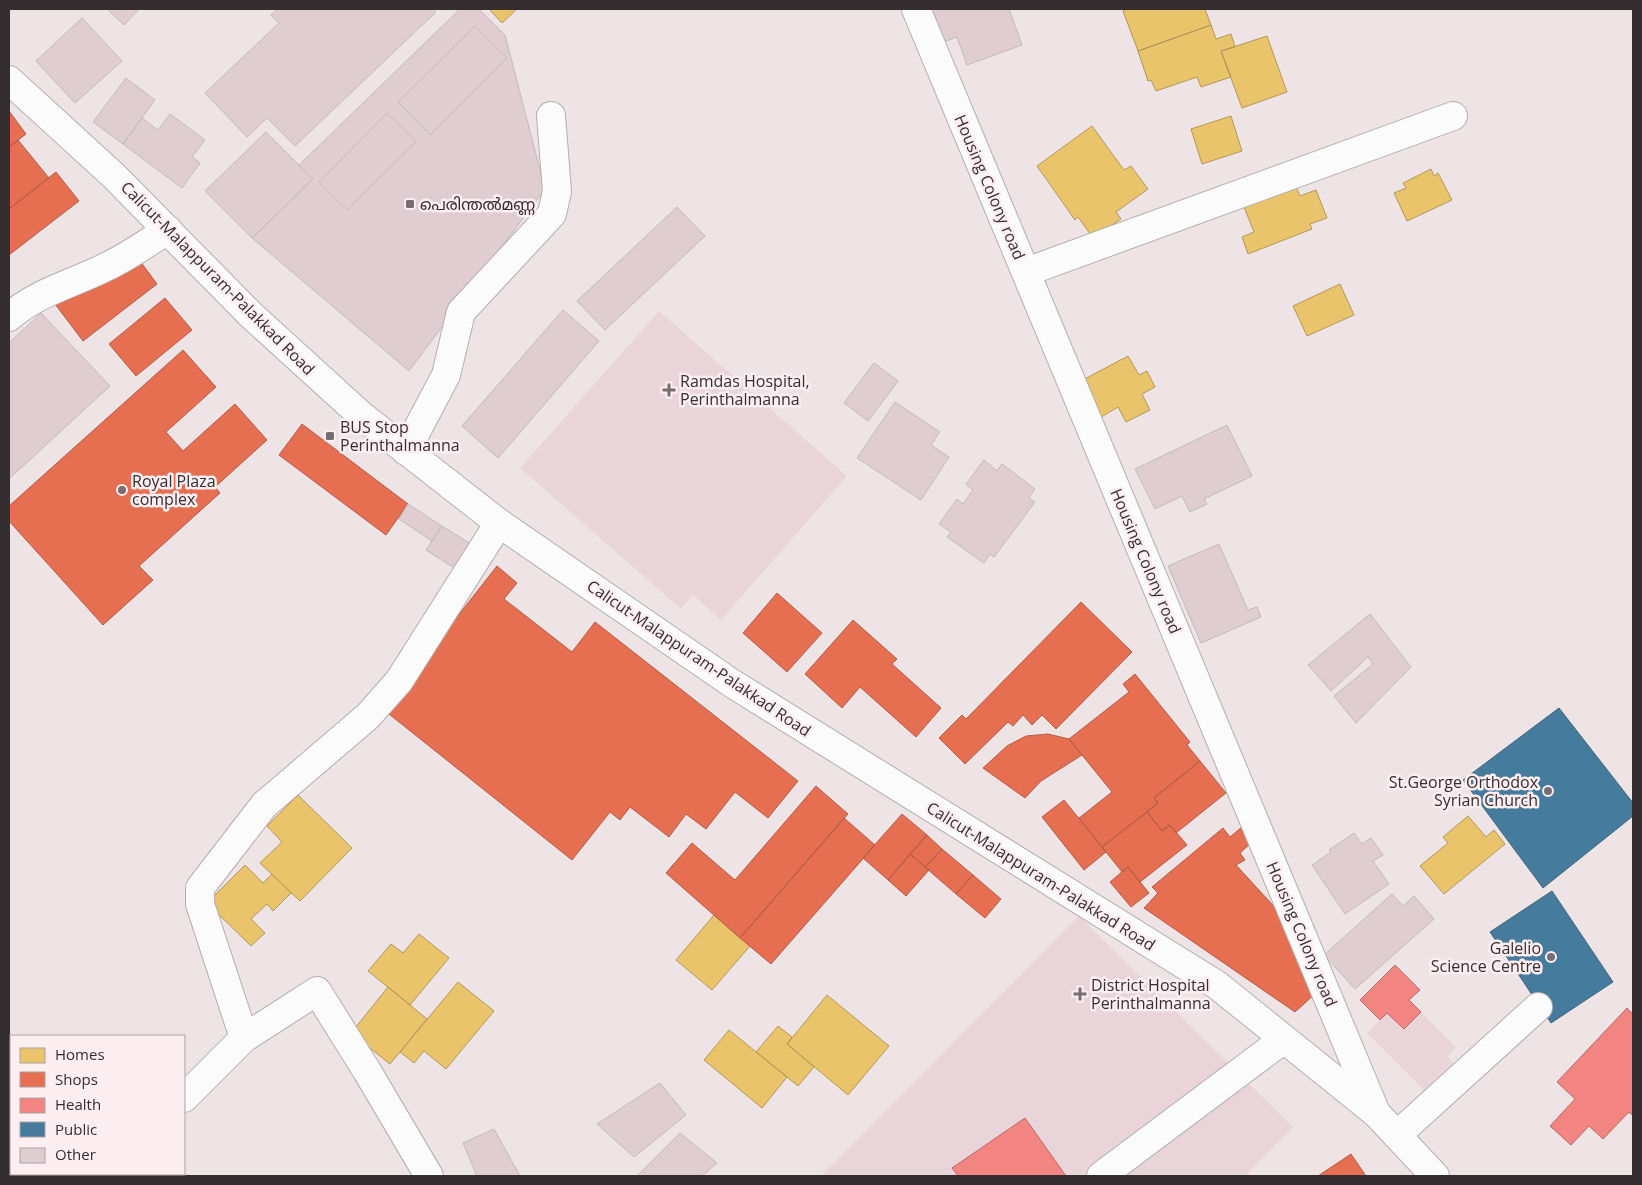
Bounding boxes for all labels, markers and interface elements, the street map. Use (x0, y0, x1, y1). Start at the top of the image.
street label: Housing Colony road (949, 111, 1031, 263)
street label: Calicut-Malappuram-Palakkad Road (116, 176, 320, 380)
place label: പെരിന്തൽമണ്ണ (420, 193, 535, 215)
marker: പെരിന്തൽമണ്ണ (404, 198, 416, 210)
place label: Ramdas Hospital, Perinthalmanna (680, 370, 810, 410)
marker: Ramdas Hospital, Perinthalmanna (662, 383, 676, 397)
place label: BUS Stop Perinthalmanna (340, 416, 460, 456)
marker: BUS Stop Perinthalmanna (324, 430, 336, 442)
place label: Royal Plaza complex (132, 470, 216, 510)
marker: Royal Plaza complex (116, 484, 128, 496)
street label: Housing Colony road (1105, 485, 1187, 637)
street label: Calicut-Malappuram-Palakkad Road (583, 575, 815, 741)
place label: St.George Orthodox Syrian Church (1389, 771, 1539, 811)
marker: St.George Orthodox Syrian Church (1542, 785, 1554, 797)
street label: Calicut-Malappuram-Palakkad Road (923, 796, 1159, 956)
street label: Housing Colony road (1261, 858, 1343, 1010)
place label: Galelio Science Centre (1431, 937, 1541, 977)
marker: Galelio Science Centre (1545, 951, 1557, 963)
place label: District Hospital Perinthalmanna (1091, 974, 1211, 1014)
marker: District Hospital Perinthalmanna (1073, 987, 1087, 1001)
legend (10, 1035, 185, 1175)
text: Homes (55, 1044, 105, 1064)
text: Shops (55, 1069, 98, 1089)
text: Health (55, 1094, 101, 1114)
text: Public (55, 1119, 97, 1139)
text: Other (55, 1144, 96, 1164)

